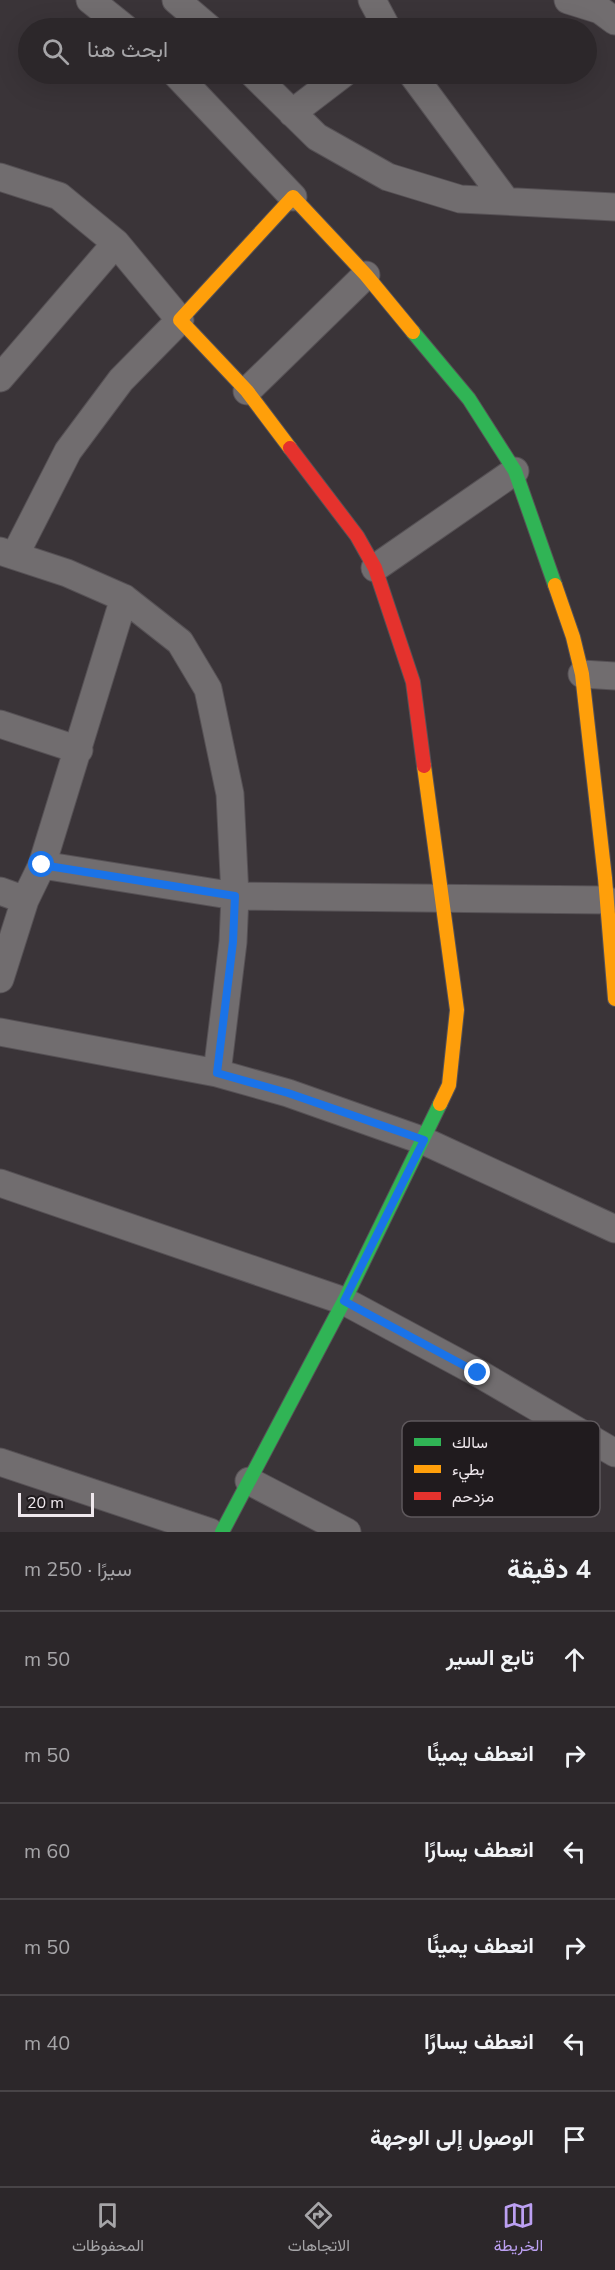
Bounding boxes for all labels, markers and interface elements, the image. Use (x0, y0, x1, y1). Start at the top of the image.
search box (18, 18, 597, 84)
icon: search (39, 35, 72, 68)
text: ابحث هنا (87, 35, 168, 65)
route start (28, 851, 54, 877)
route end (464, 1359, 490, 1385)
legend (402, 1421, 600, 1517)
text: سالك (452, 1432, 488, 1454)
text: بطيء (452, 1459, 484, 1483)
text: مزدحم (452, 1486, 494, 1508)
scale bar (18, 1490, 94, 1518)
text: 20 m (27, 1492, 64, 1514)
text: 4 دقيقة (507, 1552, 591, 1587)
text: سيرًا · 250 m (24, 1556, 132, 1583)
text: تابع السير (446, 1643, 534, 1673)
icon: ahead (558, 1643, 591, 1676)
text: 50 m (24, 1646, 70, 1673)
text: انعطف يمينًا (427, 1739, 534, 1769)
icon: right (558, 1739, 591, 1772)
text: 50 m (24, 1742, 70, 1769)
text: انعطف يسارًا (424, 1835, 534, 1865)
icon: left (558, 1835, 591, 1868)
text: 60 m (24, 1838, 70, 1865)
text: انعطف يمينًا (427, 1931, 534, 1961)
icon: right (558, 1931, 591, 1964)
text: 50 m (24, 1934, 70, 1961)
text: انعطف يسارًا (424, 2027, 534, 2057)
icon: left (558, 2027, 591, 2060)
text: 40 m (24, 2030, 70, 2057)
text: الوصول إلى الوجهة (370, 2123, 534, 2153)
icon: arrive (558, 2123, 591, 2156)
tab: المحفوظات (72, 2199, 144, 2260)
tab: الاتجاهات (288, 2199, 350, 2260)
tab: الخريطة (494, 2199, 543, 2260)

